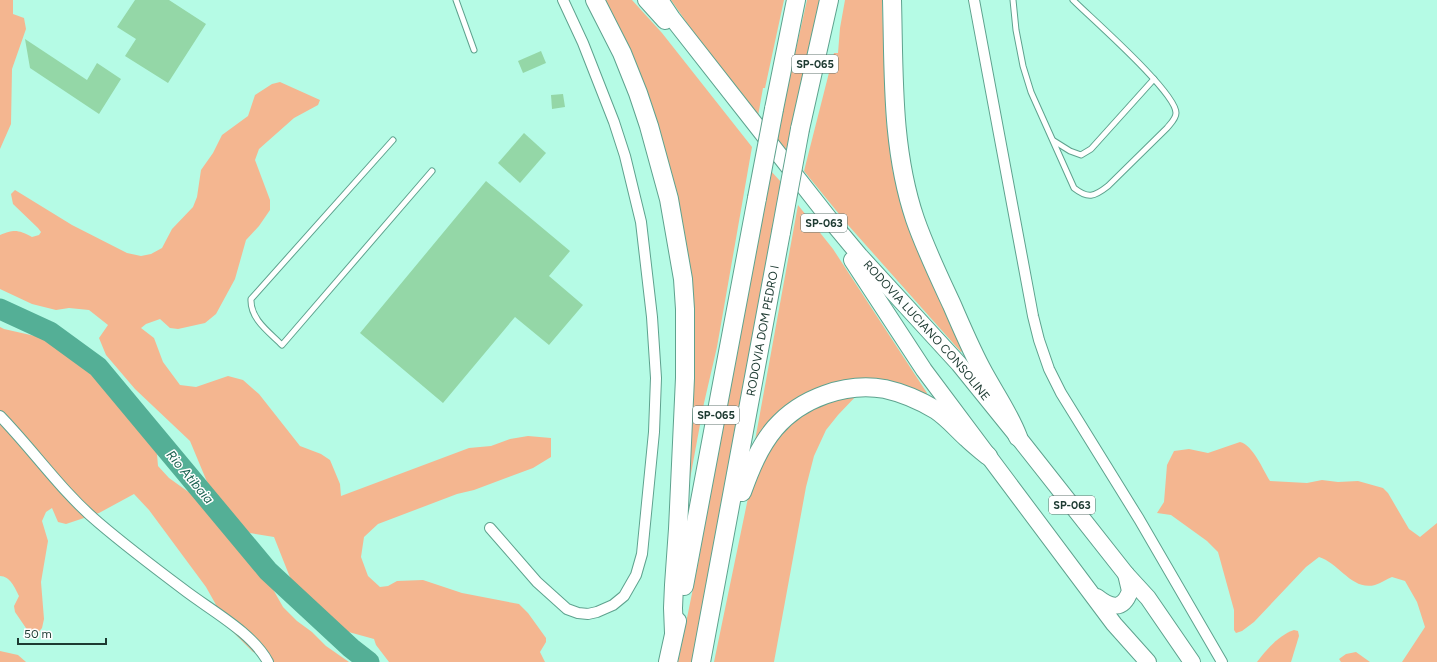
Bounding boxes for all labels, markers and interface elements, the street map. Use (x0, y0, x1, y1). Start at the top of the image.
road number: SP-065 (792, 55, 838, 73)
road number: SP-063 (801, 214, 847, 232)
street label: RODOVIA LUCIANO CONSOLINE (861, 257, 993, 404)
street label: RODOVIA DOM PEDRO I (744, 264, 782, 397)
road number: SP-065 (693, 406, 739, 424)
water label: Rio Atibaia (163, 447, 217, 507)
road number: SP-063 (1049, 496, 1095, 514)
scale bar (18, 620, 106, 646)
text: 50 m (24, 627, 52, 641)

